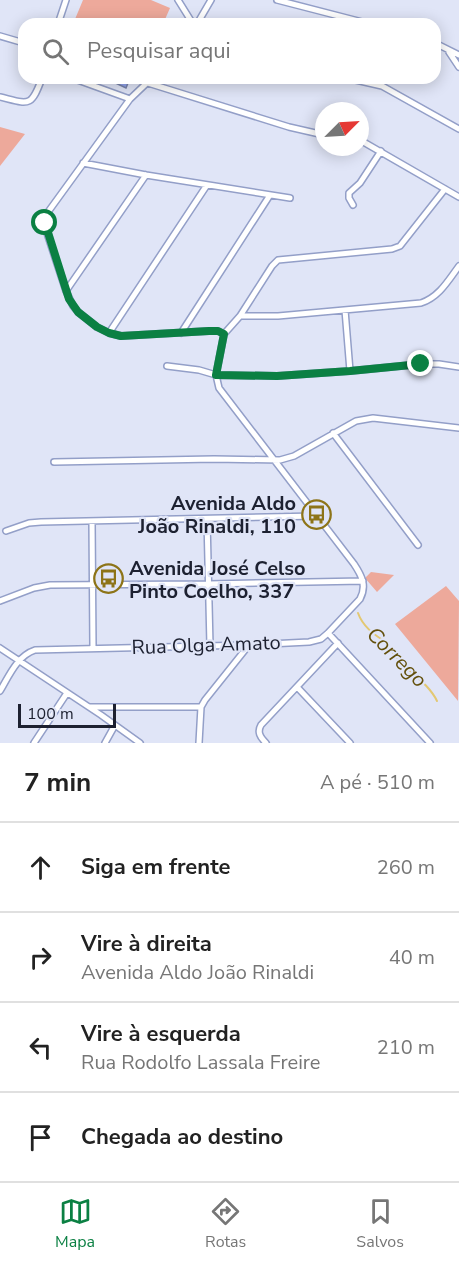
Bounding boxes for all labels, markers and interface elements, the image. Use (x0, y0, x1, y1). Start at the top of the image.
search box (18, 18, 441, 84)
icon: search (39, 35, 72, 68)
text: Pesquisar aqui (87, 36, 231, 66)
north arrow (315, 102, 369, 156)
route start (31, 209, 57, 235)
route end (407, 350, 433, 376)
place label: Avenida Aldo João Rinaldi, 110 (137, 490, 296, 540)
bus stop icon: Avenida Aldo João Rinaldi, 110 (301, 499, 333, 531)
place label: Avenida José Celso Pinto Coelho, 337 (129, 555, 306, 605)
bus stop icon: Avenida José Celso Pinto Coelho, 337 (92, 563, 124, 595)
water label: Corrego (361, 621, 433, 693)
street label: Rua Olga Amato (131, 629, 281, 661)
scale bar (18, 701, 116, 728)
text: 100 m (27, 703, 74, 725)
text: 7 min (24, 765, 91, 800)
text: A pé · 510 m (320, 769, 435, 796)
icon: ahead (24, 851, 57, 884)
text: Siga em frente (81, 852, 230, 882)
text: 260 m (377, 854, 435, 881)
text: Vire à direita (81, 929, 212, 959)
icon: right (24, 941, 57, 974)
text: 40 m (389, 944, 435, 971)
text: Avenida Aldo João Rinaldi (81, 959, 314, 986)
text: Vire à esquerda (81, 1019, 241, 1049)
icon: left (24, 1031, 57, 1064)
text: 210 m (377, 1034, 435, 1061)
text: Rua Rodolfo Lassala Freire (81, 1049, 321, 1076)
icon: arrive (24, 1121, 57, 1154)
text: Chegada ao destino (81, 1122, 283, 1152)
tab: Mapa (55, 1195, 95, 1253)
tab: Rotas (205, 1195, 246, 1253)
tab: Salvos (356, 1195, 404, 1253)

